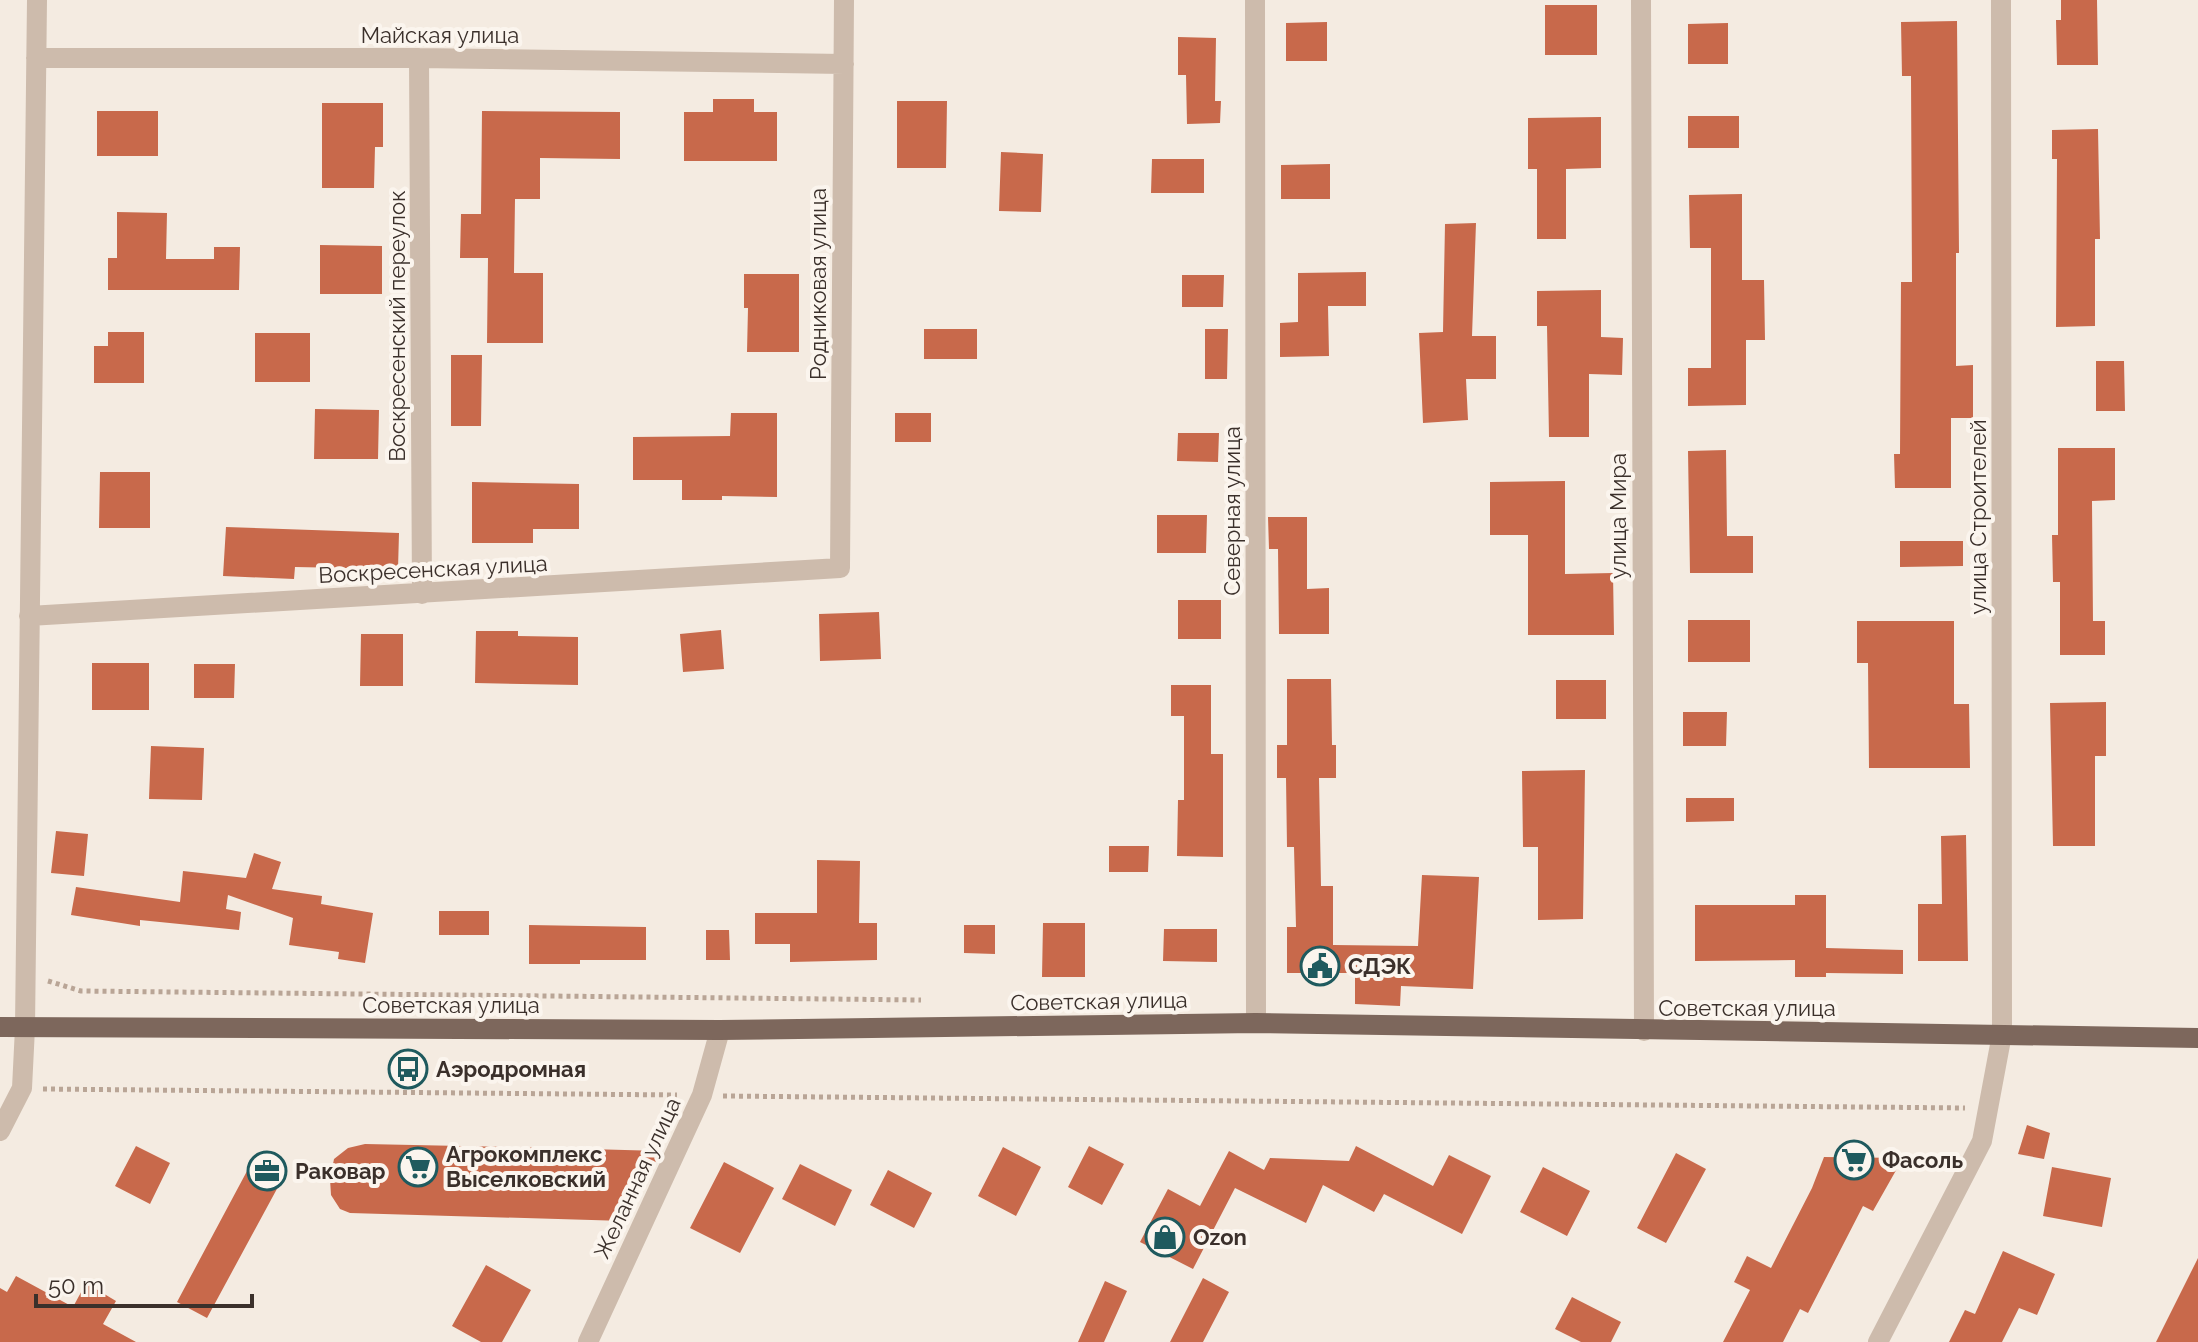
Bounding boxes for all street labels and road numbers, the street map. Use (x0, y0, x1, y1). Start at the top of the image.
street label: Майская улица (361, 22, 519, 48)
street label: Родниковая улица (805, 188, 831, 380)
street label: Воскресенский переулок (384, 190, 410, 462)
street label: улица Строителей (1965, 419, 1991, 615)
street label: Северная улица (1219, 426, 1245, 596)
street label: улица Мира (1605, 453, 1631, 579)
street label: Воскресенская улица (318, 550, 548, 588)
street label: Советская улица (1010, 986, 1188, 1016)
street label: Советская улица (362, 992, 540, 1018)
street label: Советская улица (1658, 995, 1836, 1021)
street label: Желанная улица (588, 1093, 686, 1263)

